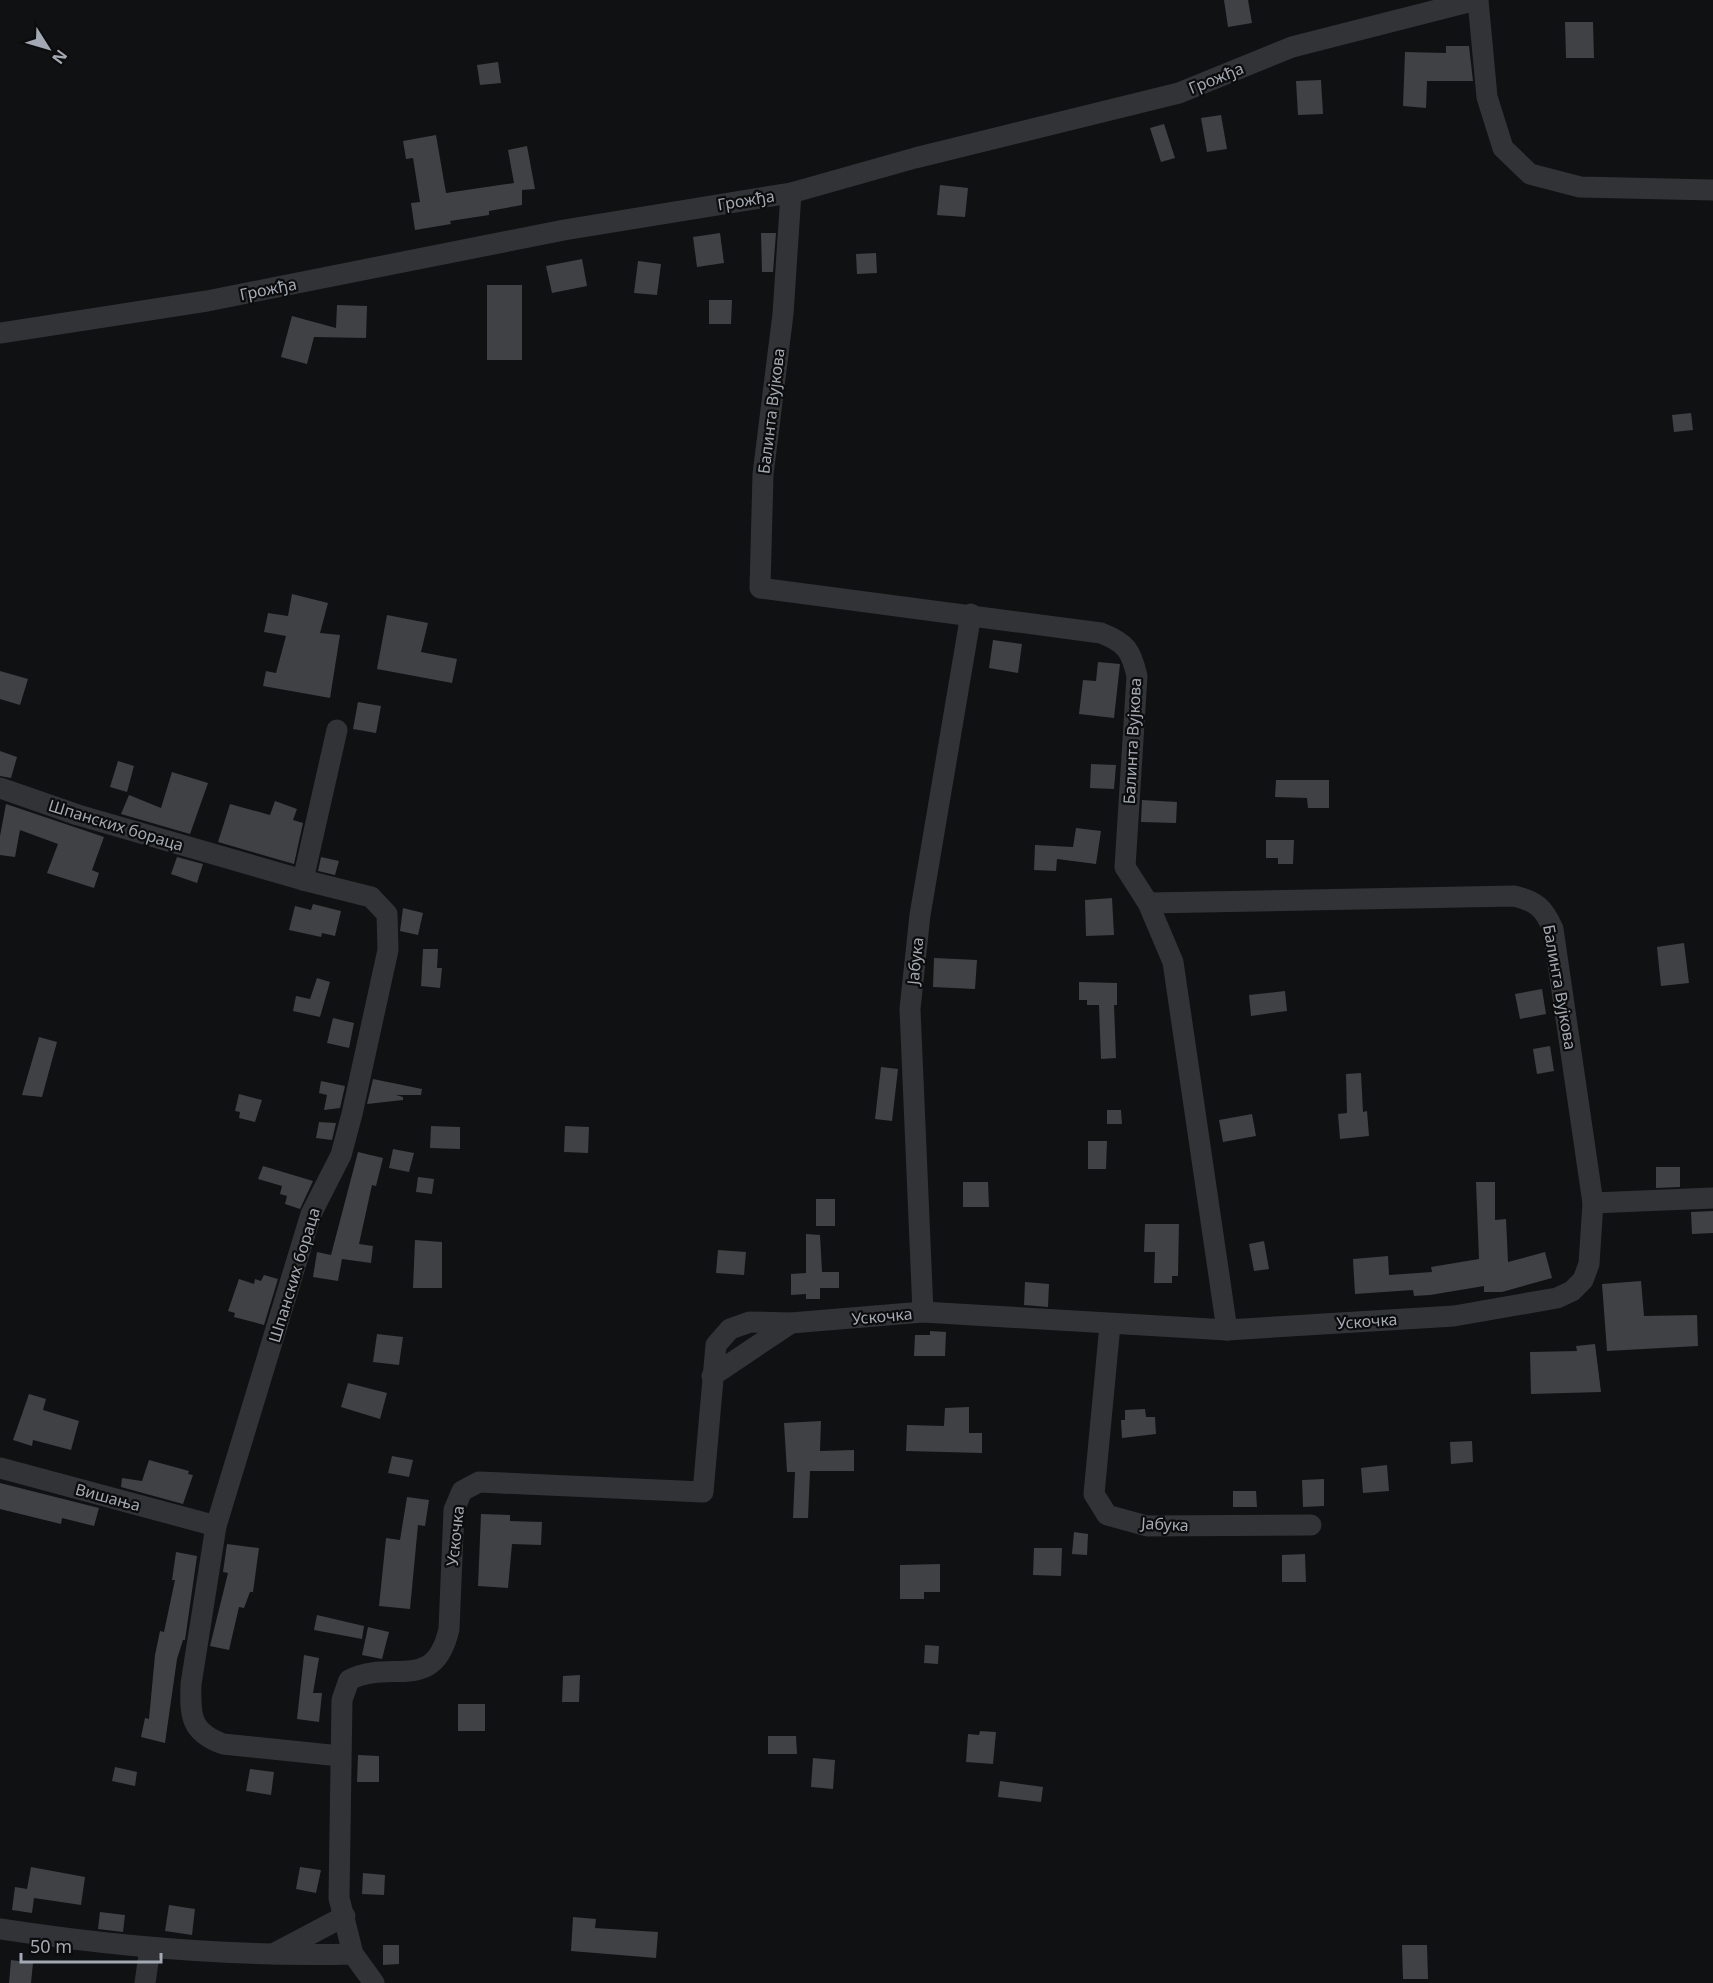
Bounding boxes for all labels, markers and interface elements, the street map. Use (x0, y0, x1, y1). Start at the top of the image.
north arrow (18, 18, 78, 78)
text: N (47, 45, 73, 69)
street label: Грожђа (1185, 57, 1247, 99)
street label: Грожђа (716, 185, 776, 215)
street label: Грожђа (238, 273, 298, 305)
street label: Балинта Вујкова (752, 347, 790, 475)
street label: Балинта Вујкова (1118, 677, 1146, 805)
street label: Шпанских бораца (46, 794, 186, 856)
street label: Балинта Вујкова (1538, 923, 1582, 1051)
street label: Јабука (901, 936, 928, 988)
street label: Шпанских бораца (263, 1205, 325, 1345)
street label: Ускочка (851, 1302, 913, 1330)
street label: Ускочка (1336, 1308, 1398, 1334)
street label: Вишања (73, 1478, 143, 1516)
street label: Ускочка (441, 1505, 469, 1567)
street label: Јабука (1139, 1512, 1189, 1536)
scale bar (21, 1926, 160, 1964)
text: 50 m (30, 1934, 72, 1958)

